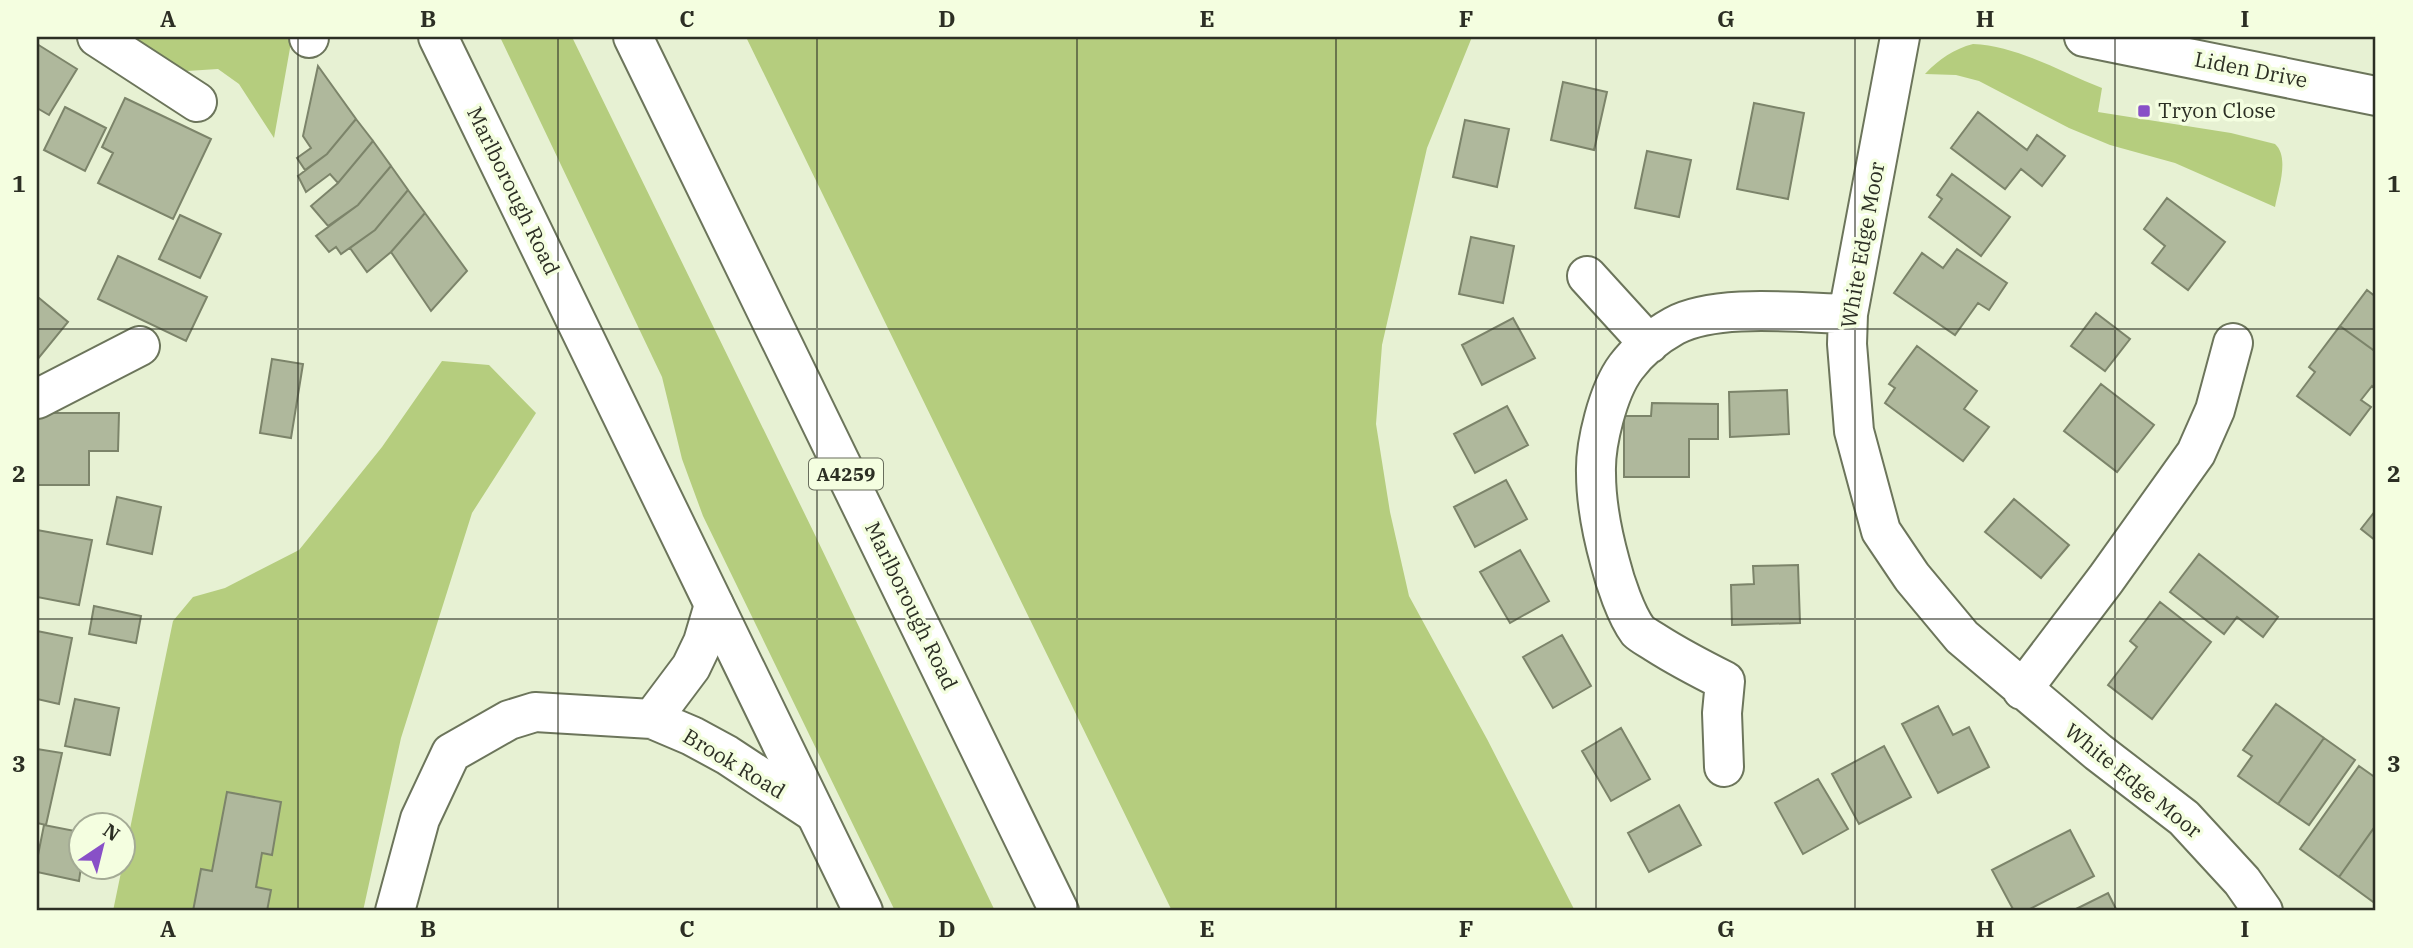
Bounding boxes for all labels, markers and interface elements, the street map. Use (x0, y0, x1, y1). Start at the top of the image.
text: A (160, 3, 176, 33)
text: B (420, 3, 436, 33)
text: C (679, 3, 695, 33)
text: D (938, 3, 956, 33)
text: E (1199, 3, 1215, 33)
text: F (1459, 3, 1473, 33)
text: G (1717, 3, 1735, 33)
text: H (1976, 3, 1994, 33)
text: I (2241, 3, 2249, 33)
street label: Liden Drive (2192, 44, 2310, 94)
place label: Tryon Close (2158, 96, 2276, 124)
street label: Marlborough Road (461, 102, 567, 279)
marker: Tryon Close (2136, 103, 2152, 119)
street label: White Edge Moor (1834, 159, 1891, 330)
text: 1 (12, 168, 26, 198)
text: 1 (2387, 168, 2401, 198)
text: 2 (12, 458, 26, 488)
road number: A4259 (809, 458, 883, 489)
text: 2 (2387, 458, 2401, 488)
street label: Marlborough Road (859, 517, 965, 694)
street label: White Edge Moor (2059, 716, 2208, 845)
street label: Brook Road (678, 722, 791, 805)
text: 3 (12, 748, 26, 778)
text: 3 (2387, 748, 2401, 778)
north arrow (66, 811, 136, 881)
text: N (99, 818, 125, 846)
text: A (160, 913, 176, 943)
text: B (420, 913, 436, 943)
text: C (679, 913, 695, 943)
text: D (938, 913, 956, 943)
text: E (1199, 913, 1215, 943)
text: F (1459, 913, 1473, 943)
text: G (1717, 913, 1735, 943)
text: H (1976, 913, 1994, 943)
text: I (2241, 913, 2249, 943)

